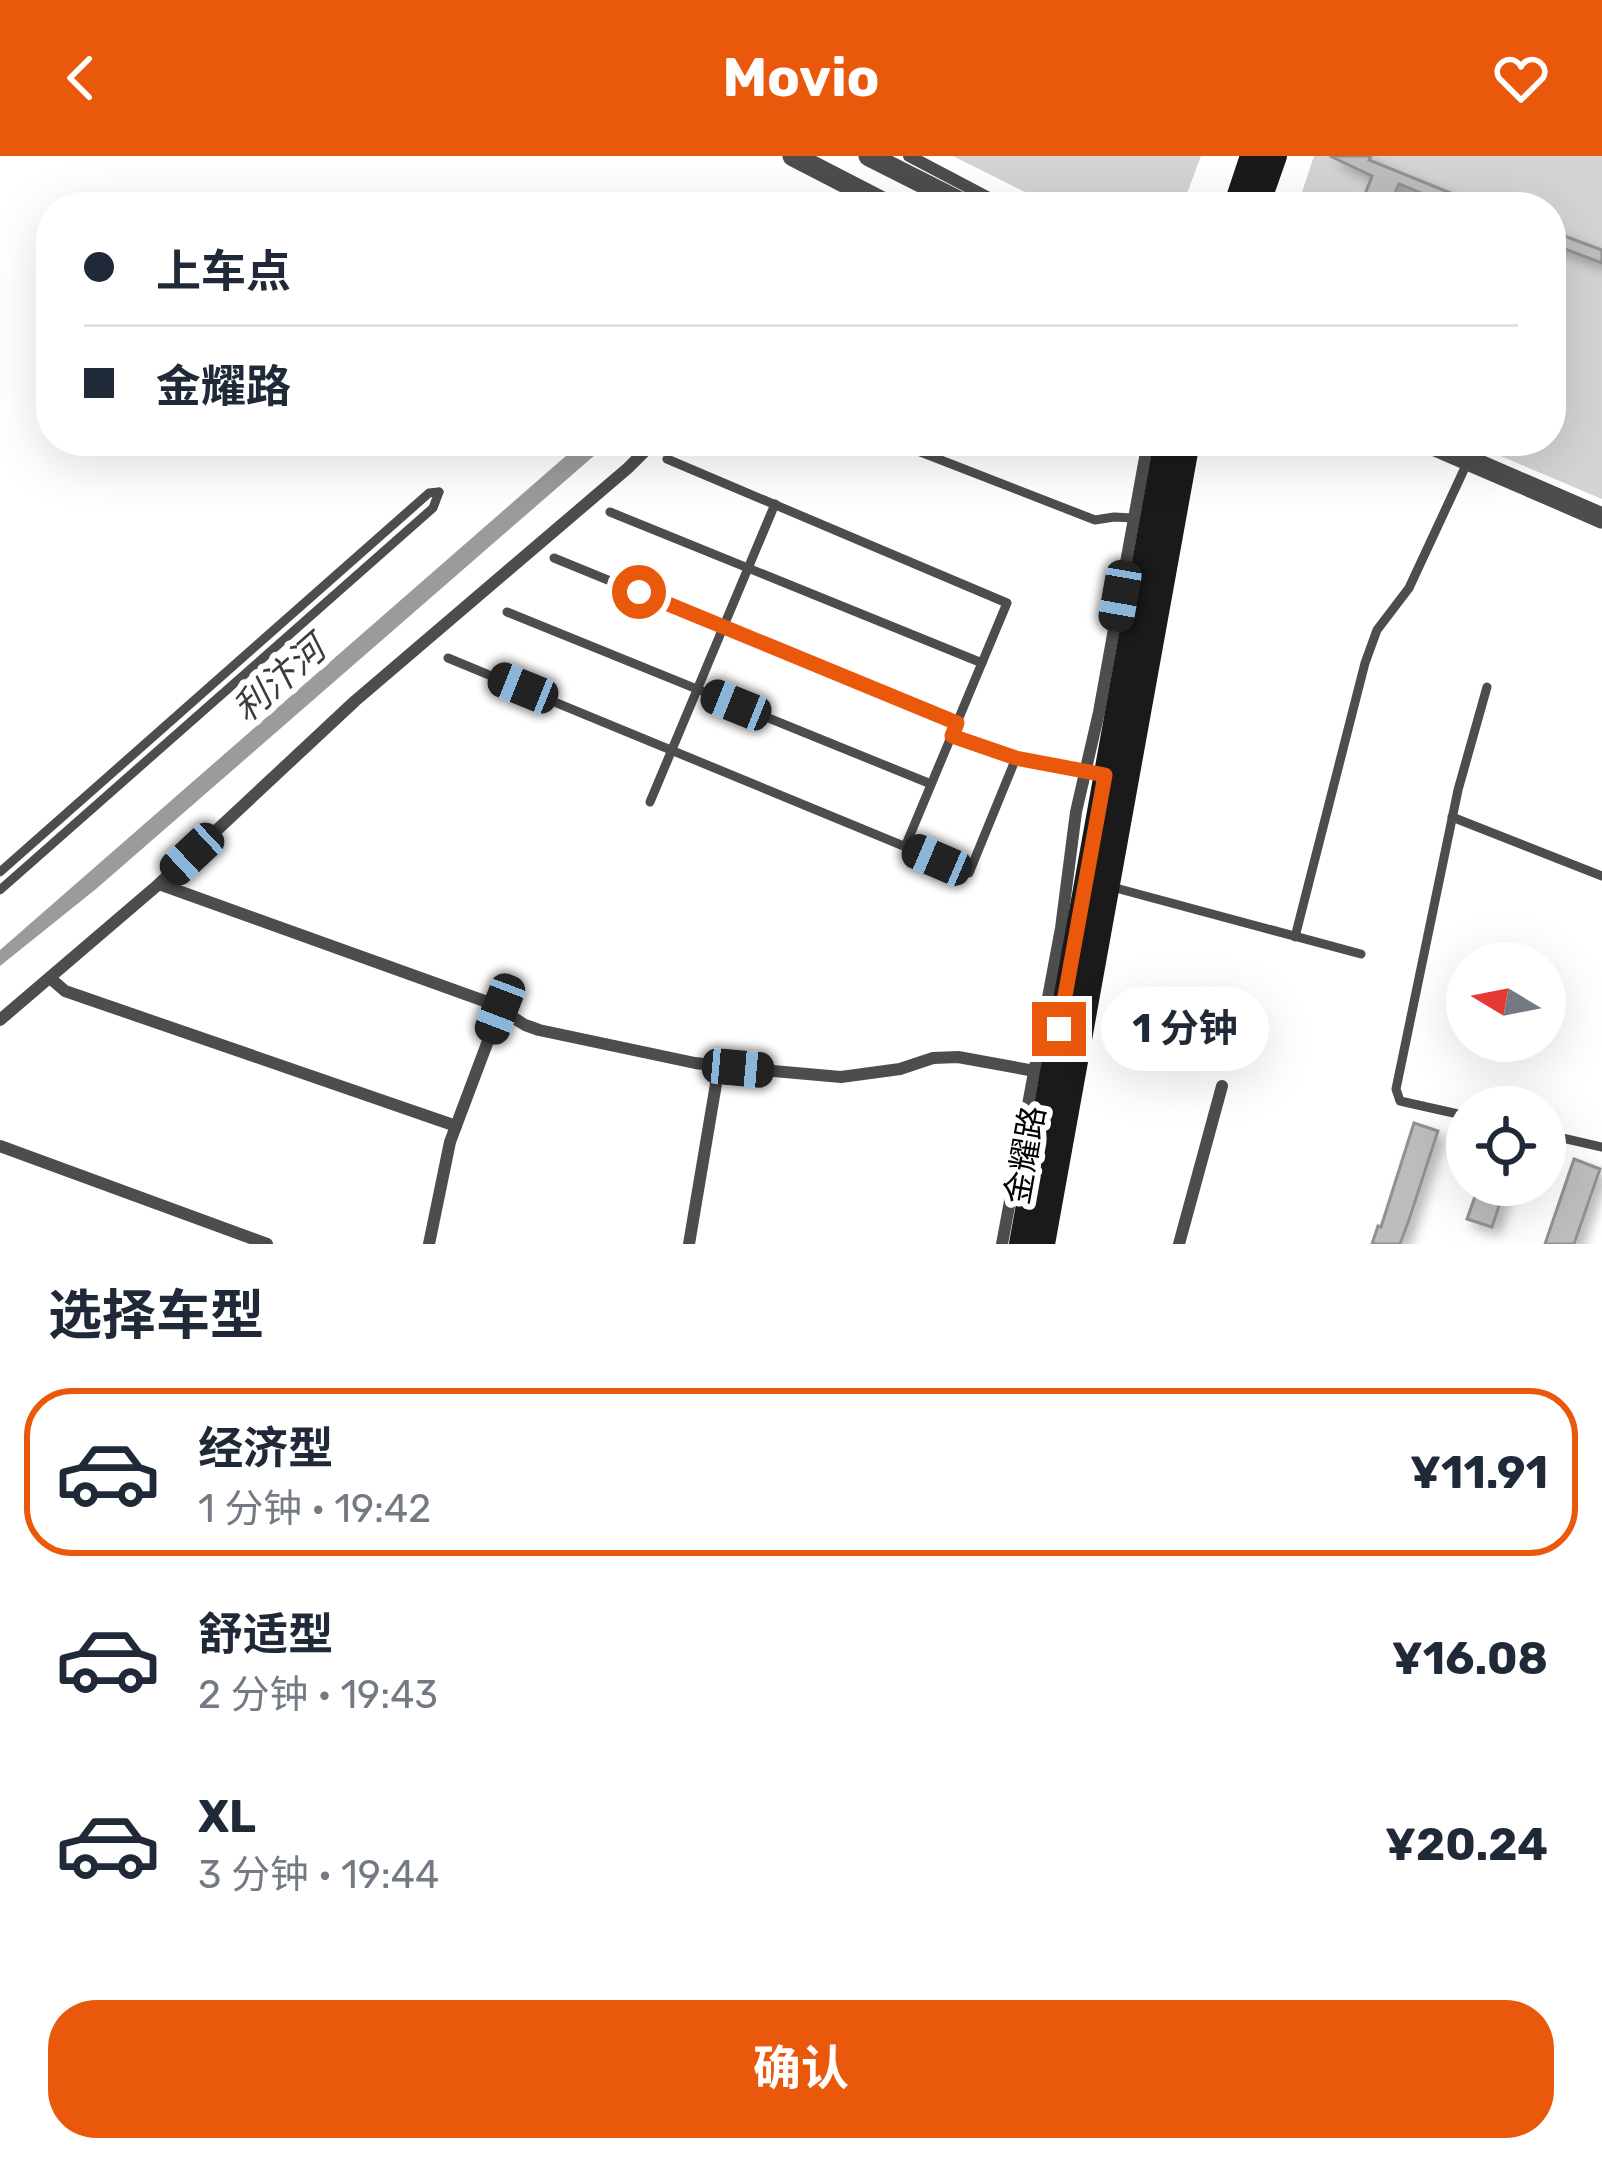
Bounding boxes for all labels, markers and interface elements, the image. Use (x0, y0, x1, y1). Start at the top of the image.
icon: back (48, 45, 114, 111)
icon: heart (1488, 45, 1554, 111)
text: Movio (722, 46, 880, 110)
text: 上车点 (156, 245, 291, 298)
text: 金耀路 (156, 360, 291, 413)
car (1096, 557, 1144, 635)
route start (612, 565, 666, 619)
water label: 利汴河 (224, 623, 338, 731)
car (483, 658, 563, 718)
car (696, 675, 776, 735)
car (153, 816, 231, 892)
car (897, 829, 977, 891)
north arrow (1446, 942, 1566, 1062)
map controls (1446, 942, 1566, 1206)
car (470, 969, 530, 1049)
callout: 1 分钟 (1101, 987, 1269, 1071)
route end (1032, 1002, 1086, 1056)
text: 1 分钟 (1132, 1006, 1238, 1052)
car (701, 1047, 775, 1089)
button: locate (1446, 1086, 1566, 1206)
street label: 金耀路 (997, 1103, 1053, 1207)
text: 选择车型 (48, 1284, 264, 1348)
icon: car (54, 1418, 162, 1526)
text: 经济型 (198, 1422, 333, 1475)
text: ¥11.91 (1410, 1446, 1548, 1499)
text: 1 分钟 · 19:42 (198, 1486, 431, 1532)
icon: car (54, 1604, 162, 1712)
text: 舒适型 (198, 1608, 333, 1661)
text: ¥16.08 (1392, 1632, 1548, 1685)
text: 2 分钟 · 19:43 (198, 1672, 438, 1718)
icon: car (54, 1790, 162, 1898)
text: XL (198, 1790, 256, 1843)
text: ¥20.24 (1385, 1818, 1548, 1871)
text: 3 分钟 · 19:44 (198, 1852, 439, 1898)
button: 确认 (48, 2000, 1554, 2138)

